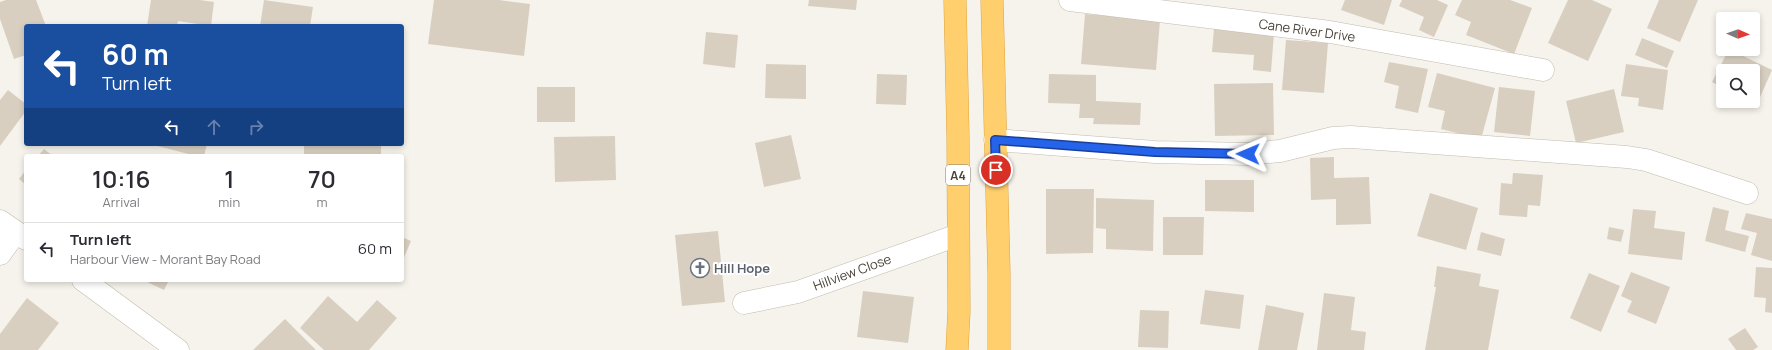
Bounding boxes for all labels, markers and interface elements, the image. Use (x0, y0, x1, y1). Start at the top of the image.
north arrow (1716, 12, 1760, 56)
map controls (1716, 12, 1760, 108)
street label: Cane River Drive (1258, 14, 1357, 46)
text: 60 m (102, 35, 169, 73)
icon: left (36, 40, 88, 92)
button: search (1716, 64, 1760, 108)
text: Turn left (102, 71, 172, 95)
icon: left (161, 116, 183, 138)
icon: ahead (203, 116, 225, 138)
icon: right (245, 116, 267, 138)
position arrow (1227, 133, 1269, 175)
pin (979, 153, 1013, 187)
icon: arrive (985, 159, 1007, 181)
text: 10:16 (92, 162, 150, 195)
text: 1 (224, 162, 234, 195)
text: 70 (308, 162, 336, 195)
road number: A4 (946, 165, 970, 185)
text: Arrival (103, 193, 140, 211)
text: min (218, 193, 240, 211)
text: m (317, 193, 328, 211)
text: Turn left (70, 229, 132, 250)
icon: left (36, 238, 58, 260)
text: 60 m (358, 238, 392, 259)
street label: Hillview Close (810, 249, 894, 294)
text: Harbour View - Morant Bay Road (70, 250, 261, 268)
church icon: Hill Hope (689, 257, 711, 279)
place label: Hill Hope (714, 259, 770, 277)

